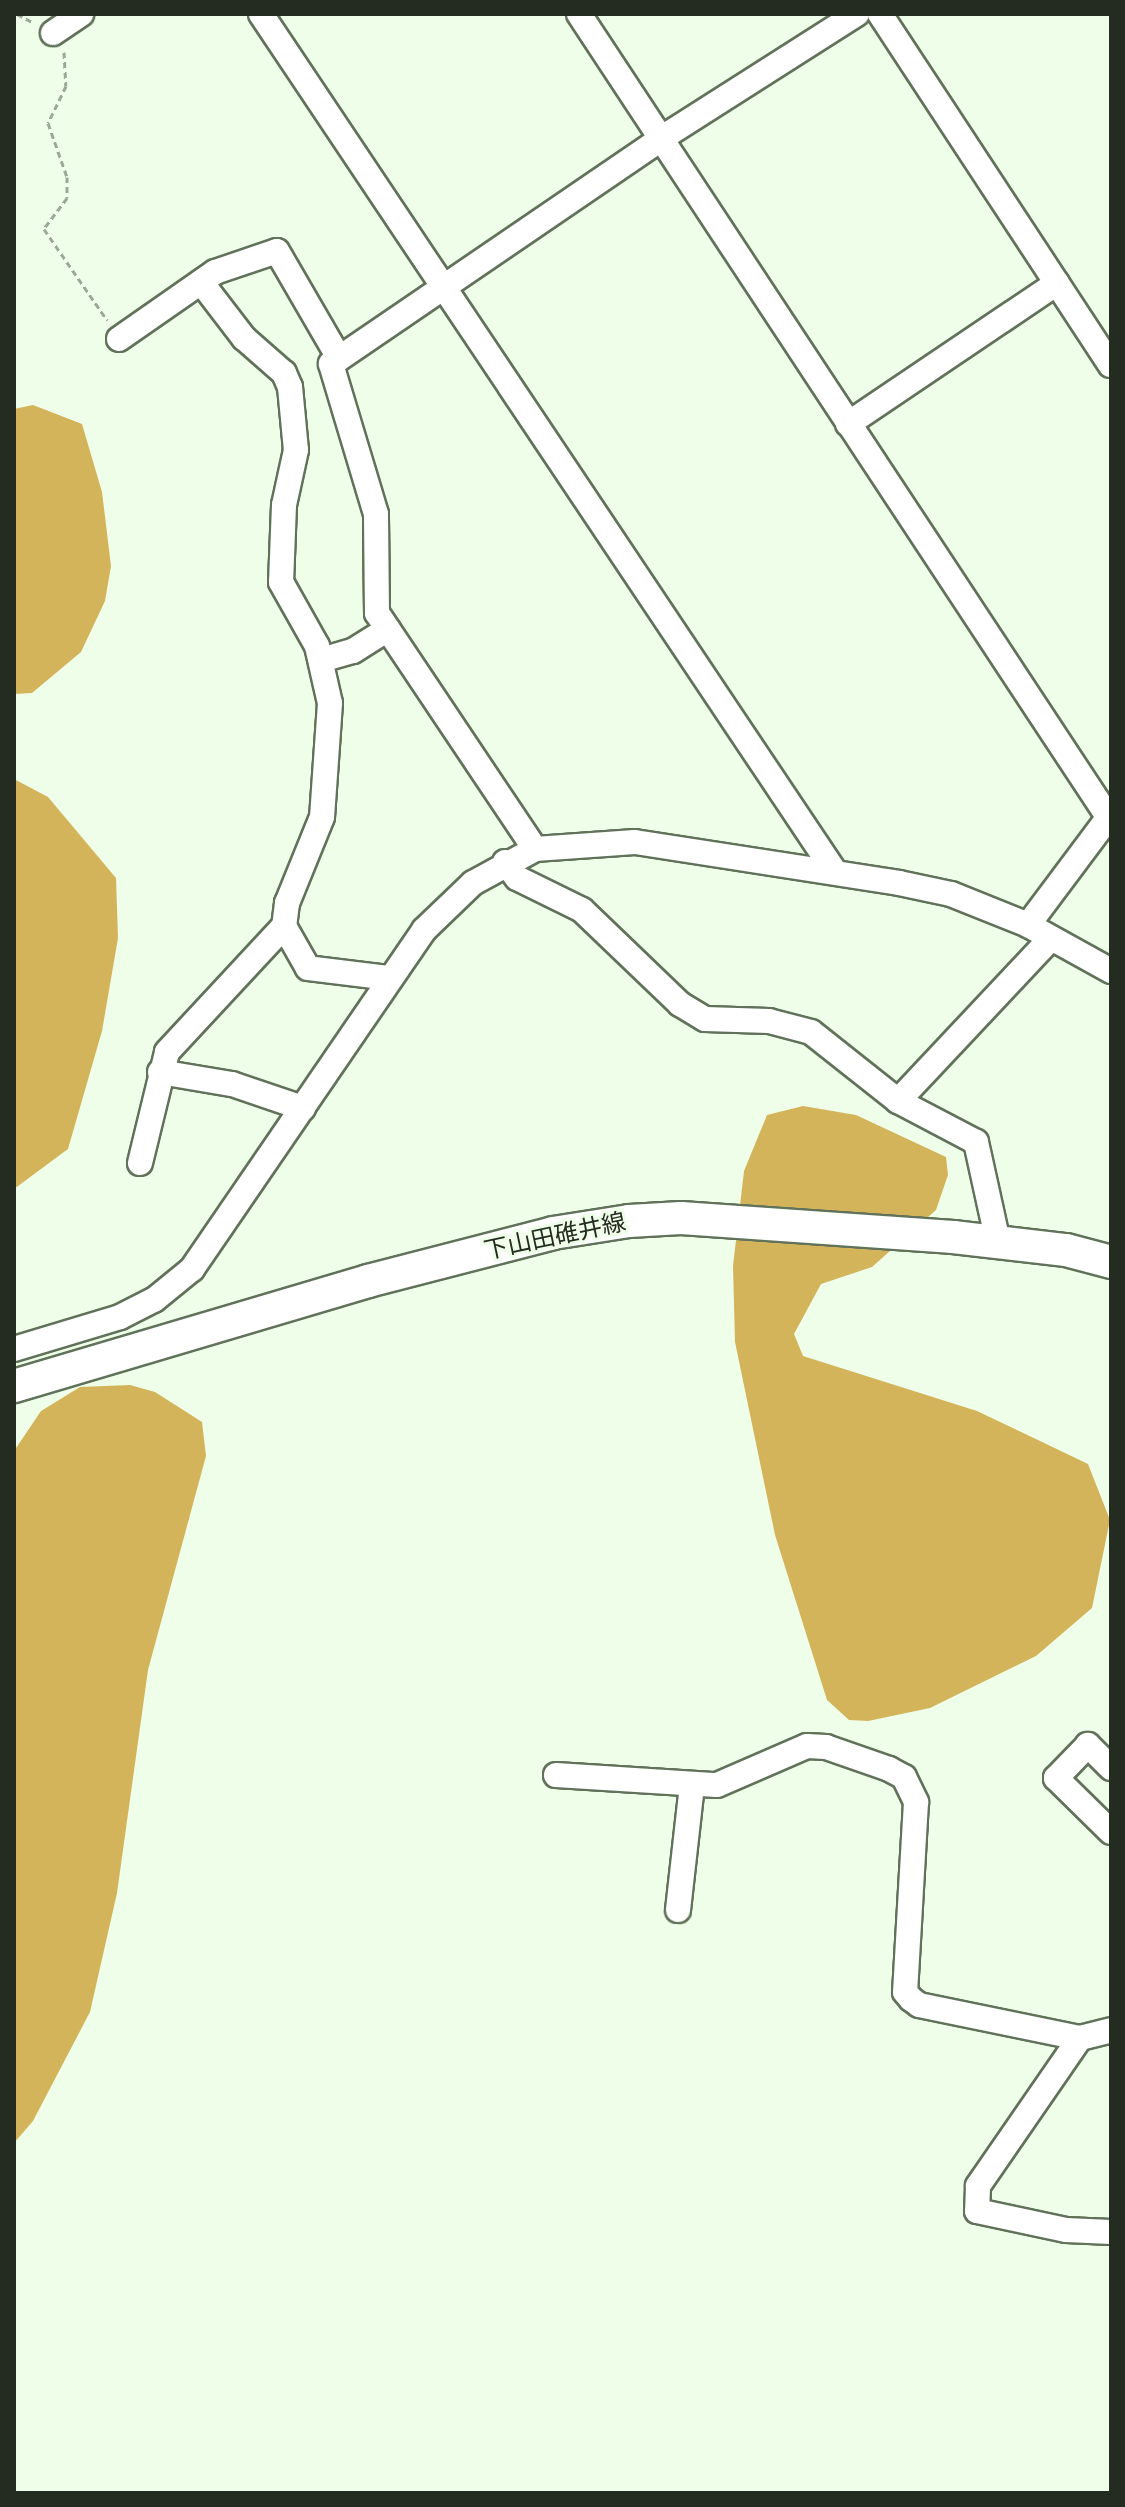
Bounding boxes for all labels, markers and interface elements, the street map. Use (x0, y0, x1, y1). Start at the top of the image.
street label: 下山田碓井線 (482, 1208, 628, 1266)

